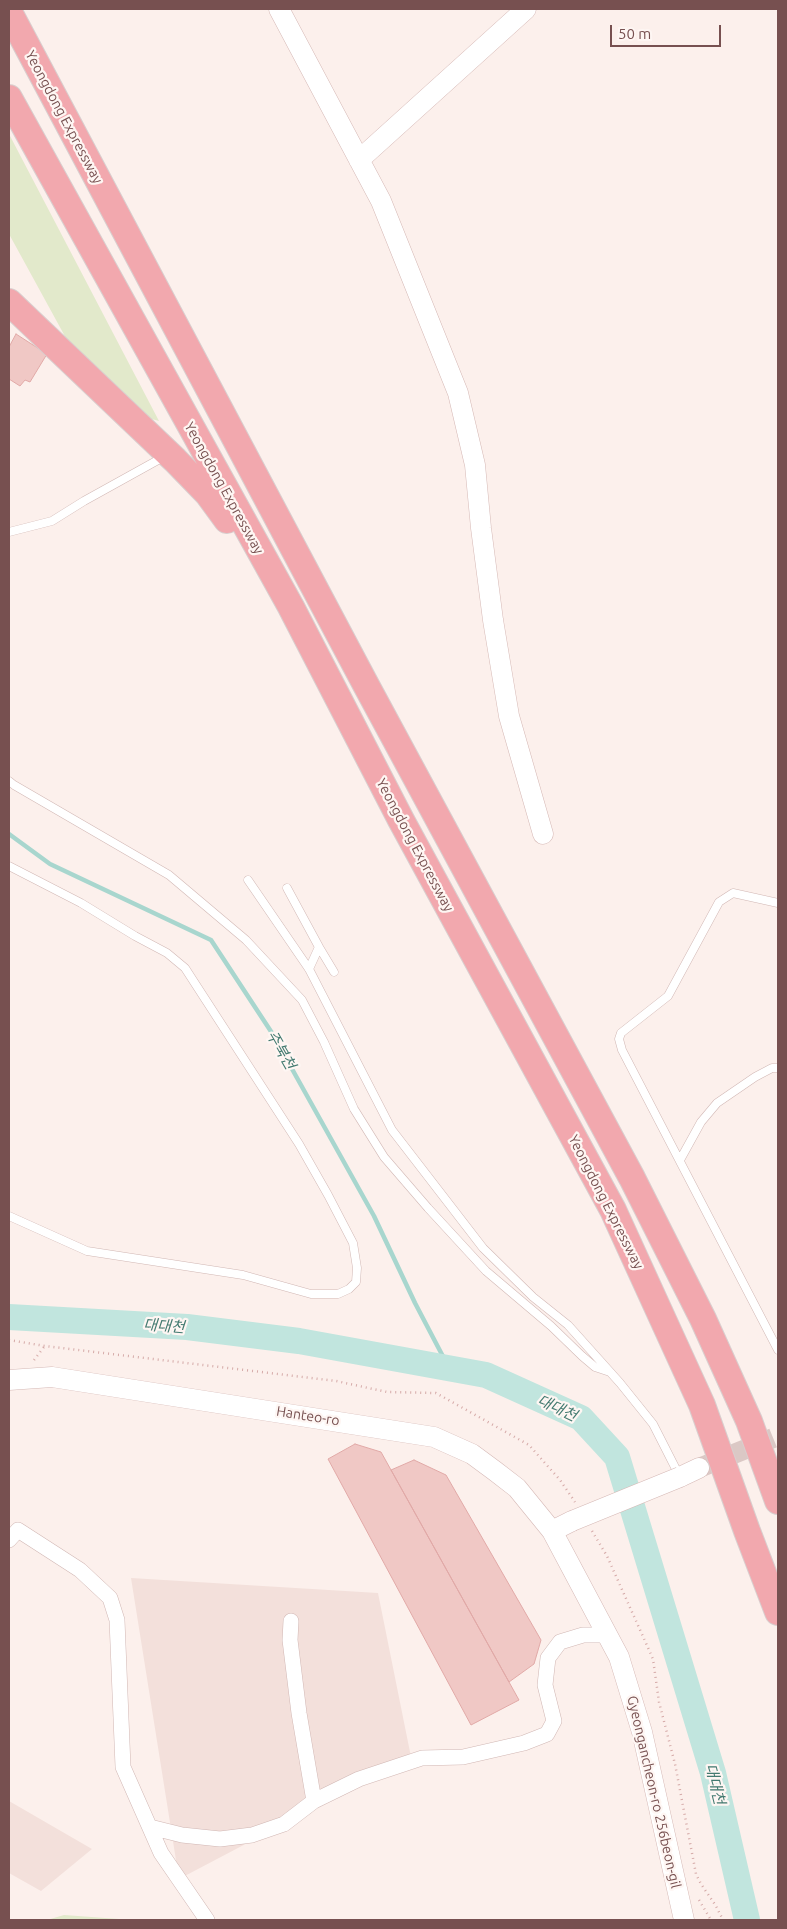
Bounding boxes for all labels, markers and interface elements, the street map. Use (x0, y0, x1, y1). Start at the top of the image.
scale bar (612, 15, 723, 47)
text: 50 m (618, 25, 651, 42)
street label: Yeongdong Expressway (22, 48, 106, 186)
street label: Yeongdong Expressway (181, 419, 267, 557)
street label: Yeongdong Expressway (373, 776, 457, 914)
water label: 주북천 (263, 1028, 299, 1072)
street label: Yeongdong Expressway (565, 1132, 647, 1272)
water label: 대대천 (143, 1316, 185, 1336)
water label: 대대천 (534, 1391, 580, 1425)
street label: Hanteo-ro (275, 1403, 341, 1429)
street label: Gyeongancheon-ro 256beon-gil (624, 1694, 684, 1890)
water label: 대대천 (701, 1762, 729, 1806)

